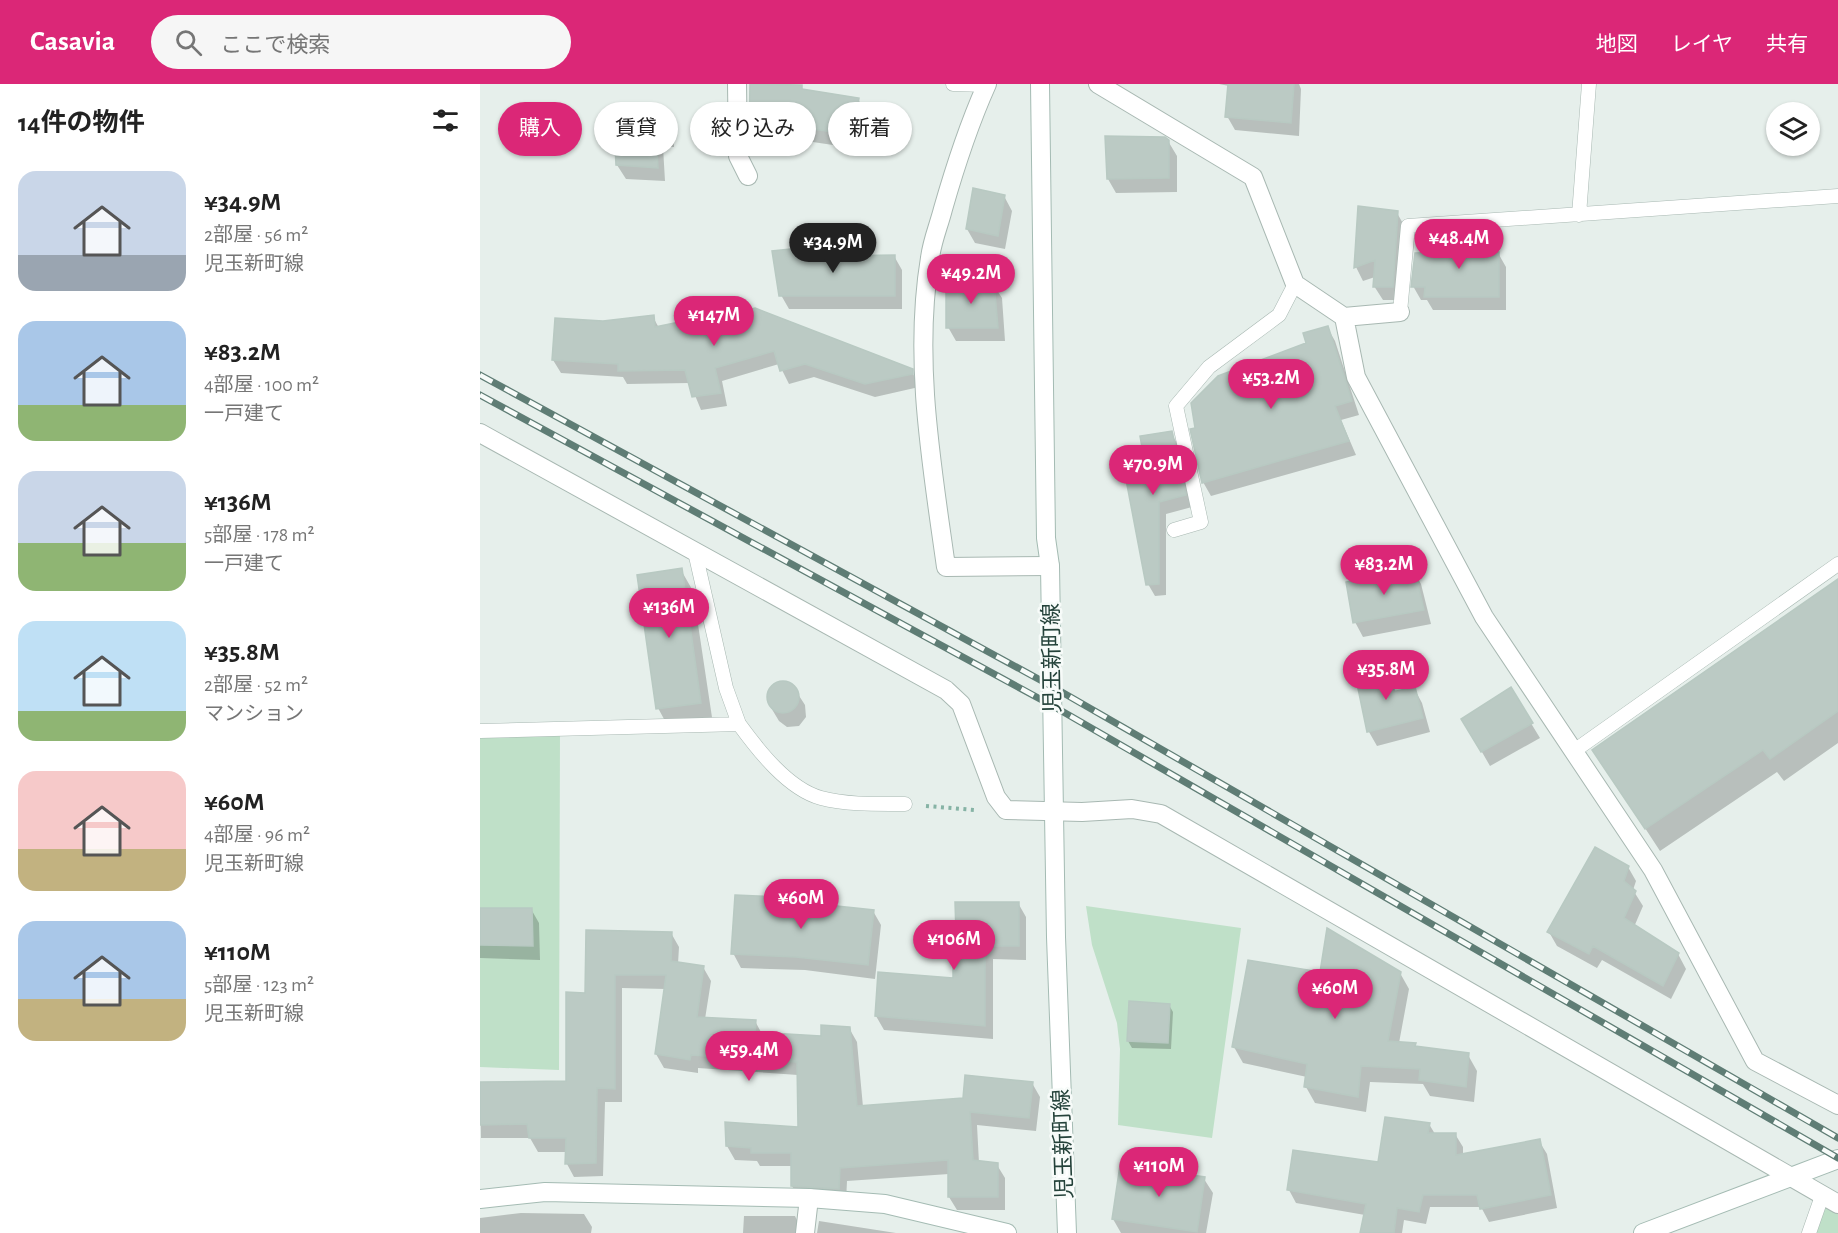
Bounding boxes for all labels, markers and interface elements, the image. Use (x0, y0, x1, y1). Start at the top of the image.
search box (151, 15, 571, 69)
icon: search (172, 26, 205, 59)
text: Casavia (30, 28, 115, 56)
text: ここで検索 (220, 34, 330, 56)
text: 地図 (1596, 34, 1638, 55)
text: レイヤ (1671, 34, 1733, 55)
text: 共有 (1766, 34, 1808, 55)
chip: 購入 (498, 102, 582, 156)
chip: 賃貸 (594, 102, 678, 156)
chip: 絞り込み (690, 102, 816, 156)
chip: 新着 (828, 102, 912, 156)
map controls (1766, 102, 1820, 156)
button: layers (1766, 102, 1820, 156)
icon: filters (429, 104, 462, 137)
text: 14件の物件 (18, 110, 144, 136)
text: ¥34.9M (204, 189, 281, 215)
icon: home (66, 195, 138, 267)
pin: ¥48.4M (1410, 219, 1508, 270)
pin: ¥34.9M (784, 223, 882, 274)
text: 2部屋 · 56 m² (204, 225, 308, 245)
text: ¥48.4M (1428, 228, 1490, 248)
text: ¥34.9M (803, 232, 863, 252)
text: 児玉新町線 (204, 254, 304, 274)
pin: ¥49.2M (922, 254, 1020, 305)
text: ¥49.2M (941, 263, 1001, 283)
pin: ¥147M (672, 296, 756, 347)
text: ¥147M (688, 305, 740, 325)
text: ¥83.2M (204, 339, 281, 365)
icon: home (66, 345, 138, 417)
pin: ¥53.2M (1222, 359, 1320, 410)
text: ¥53.2M (1242, 368, 1300, 388)
text: 4部屋 · 100 m² (204, 375, 319, 395)
text: 一戸建て (204, 404, 284, 424)
pin: ¥70.9M (1104, 445, 1202, 496)
text: ¥70.9M (1123, 454, 1183, 474)
text: ¥136M (204, 489, 272, 515)
icon: home (66, 495, 138, 567)
text: 5部屋 · 178 m² (204, 525, 315, 545)
pin: ¥83.2M (1335, 545, 1433, 596)
text: 一戸建て (204, 554, 284, 574)
text: ¥83.2M (1355, 554, 1413, 574)
pin: ¥136M (627, 588, 711, 639)
text: ¥136M (643, 597, 695, 617)
street label: 児玉新町線 (1039, 603, 1064, 713)
text: ¥35.8M (204, 639, 280, 665)
icon: home (66, 645, 138, 717)
pin: ¥35.8M (1337, 650, 1435, 701)
text: ¥35.8M (1357, 659, 1415, 679)
text: 2部屋 · 52 m² (204, 675, 308, 695)
text: マンション (204, 704, 304, 724)
text: ¥60M (204, 789, 265, 815)
icon: home (66, 795, 138, 867)
text: 4部屋 · 96 m² (204, 825, 310, 845)
text: 児玉新町線 (204, 854, 304, 874)
pin: ¥60M (765, 879, 837, 930)
text: ¥60M (778, 888, 824, 908)
pin: ¥106M (912, 920, 996, 971)
text: ¥106M (927, 929, 981, 949)
text: ¥110M (204, 939, 271, 965)
icon: home (66, 945, 138, 1017)
pin: ¥60M (1299, 969, 1371, 1020)
text: 5部屋 · 123 m² (204, 975, 314, 995)
text: ¥60M (1312, 978, 1358, 998)
text: 児玉新町線 (204, 1004, 304, 1024)
pin: ¥59.4M (700, 1031, 798, 1082)
text: ¥59.4M (719, 1040, 779, 1060)
street label: 児玉新町線 (1049, 1089, 1076, 1199)
pin: ¥110M (1117, 1147, 1201, 1198)
text: ¥110M (1133, 1156, 1185, 1176)

